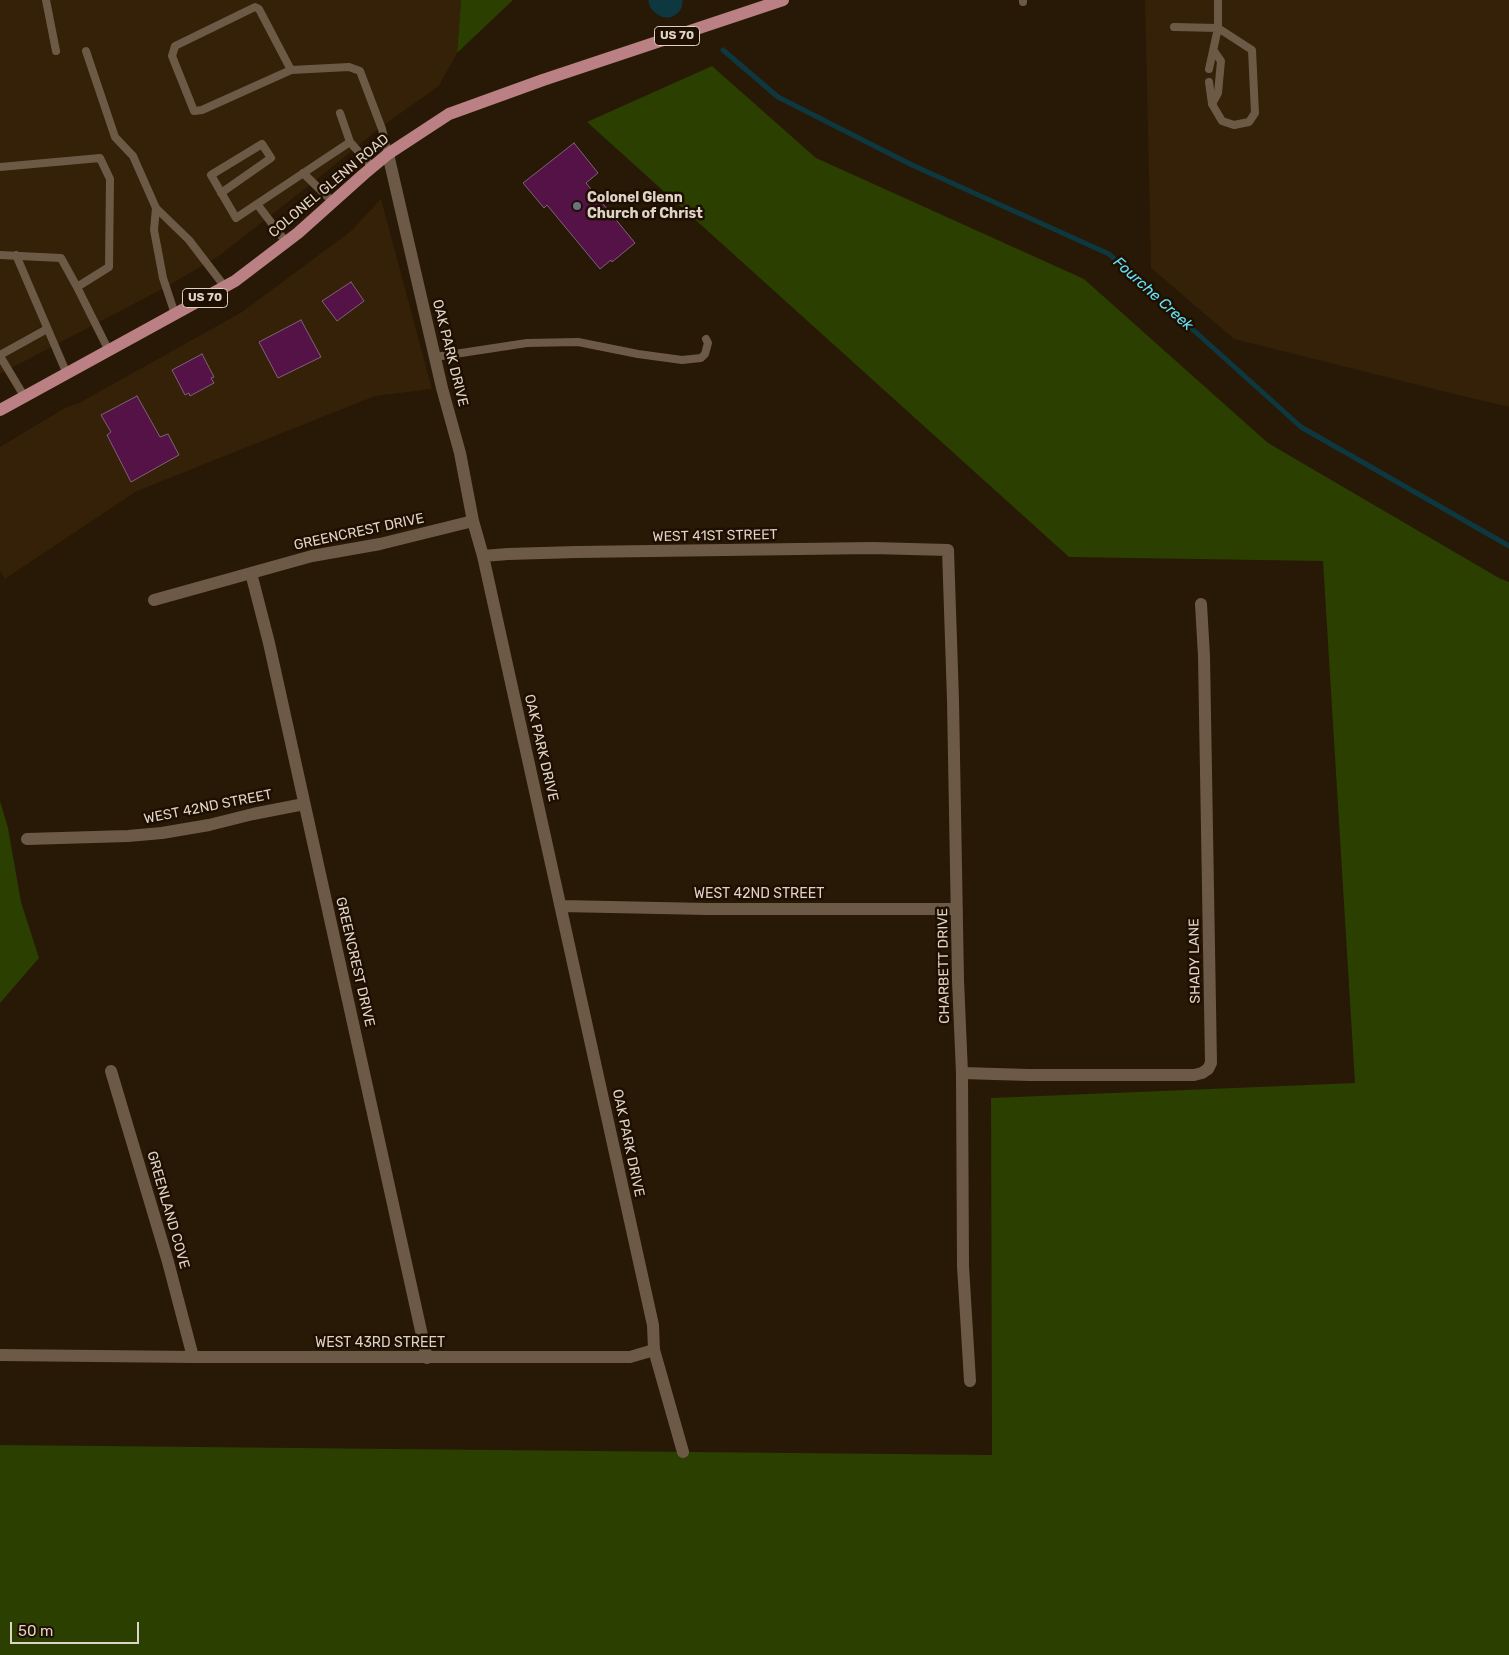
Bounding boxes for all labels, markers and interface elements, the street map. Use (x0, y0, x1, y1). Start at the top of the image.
road number: US 70 (654, 27, 700, 46)
street label: COLONEL GLENN ROAD (265, 131, 393, 241)
place label: Colonel Glenn Church of Christ (587, 190, 703, 222)
marker: Colonel Glenn Church of Christ (571, 200, 583, 212)
water label: Fourche Creek (1109, 253, 1197, 335)
road number: US 70 (182, 288, 228, 308)
street label: OAK PARK DRIVE (429, 298, 471, 408)
street label: GREENCREST DRIVE (292, 510, 426, 554)
street label: WEST 41ST STREET (652, 527, 778, 545)
street label: OAK PARK DRIVE (520, 693, 562, 803)
street label: WEST 42ND STREET (142, 786, 274, 828)
street label: WEST 42ND STREET (694, 886, 824, 902)
street label: GREENCREST DRIVE (332, 895, 378, 1029)
street label: CHARBETT DRIVE (935, 908, 953, 1024)
street label: SHADY LANE (1186, 918, 1204, 1004)
street label: OAK PARK DRIVE (608, 1088, 648, 1198)
street label: GREENLAND COVE (143, 1149, 193, 1271)
street label: WEST 43RD STREET (315, 1335, 445, 1351)
scale bar (12, 1612, 141, 1644)
text: 50 m (18, 1622, 53, 1640)

